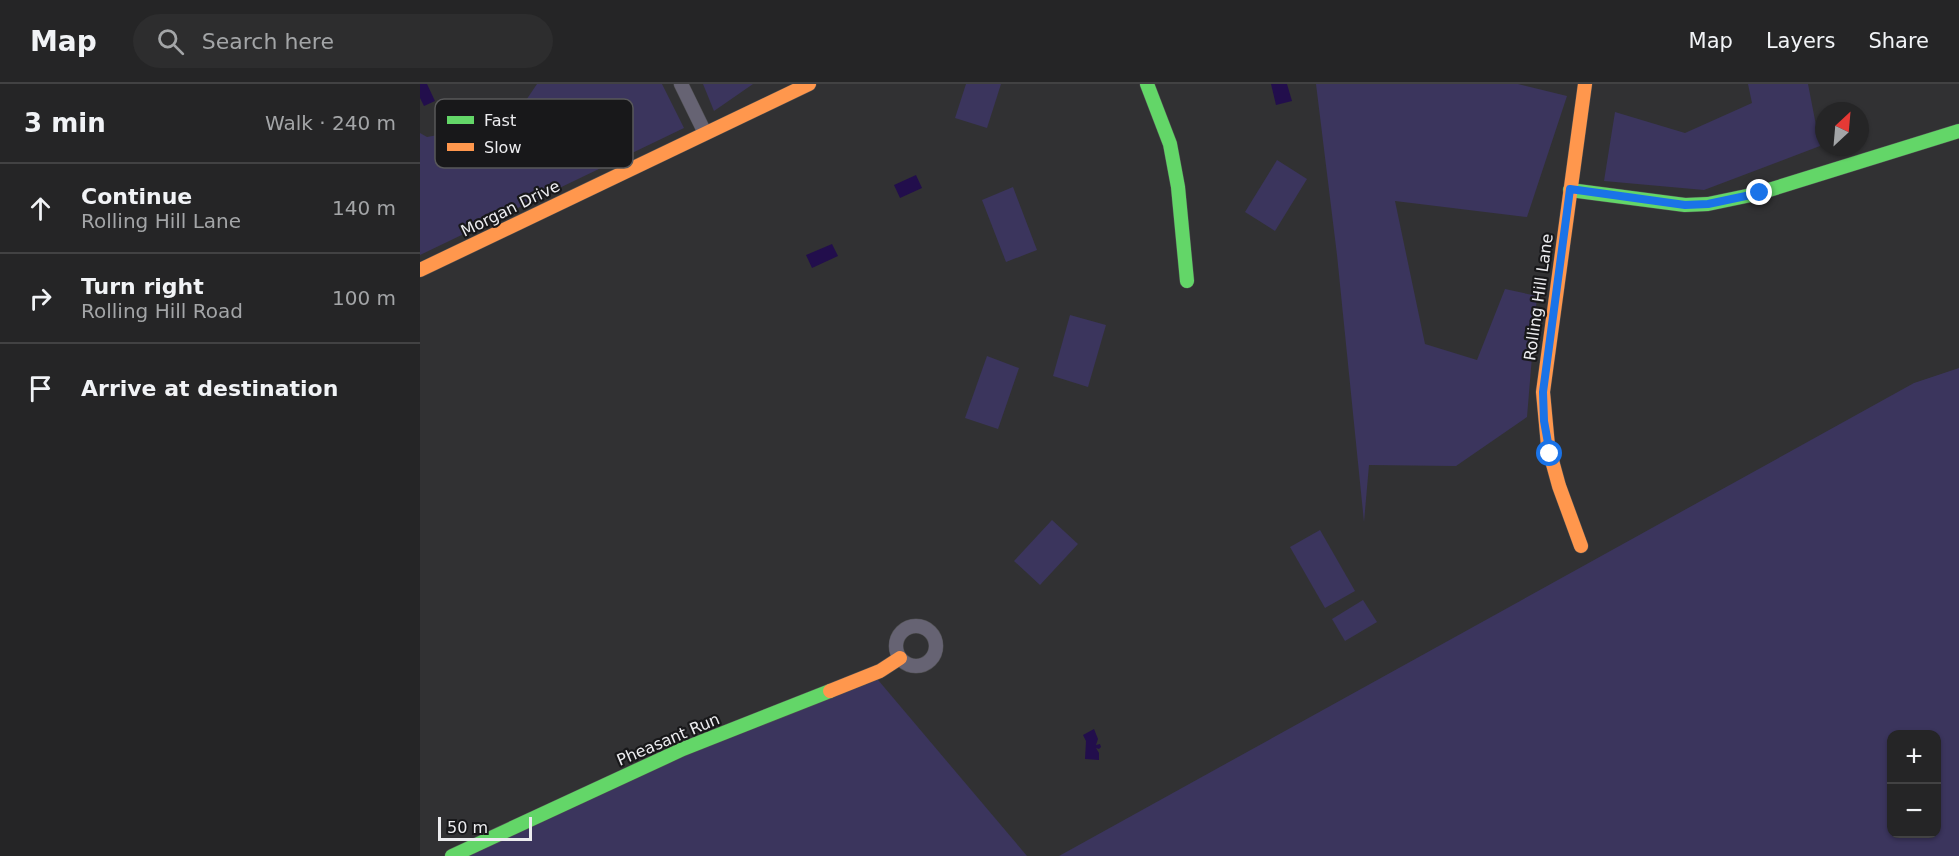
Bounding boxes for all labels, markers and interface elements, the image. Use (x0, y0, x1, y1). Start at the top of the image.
search box (133, 14, 553, 68)
text: Map (30, 25, 97, 58)
icon: search (154, 25, 187, 58)
text: Search here (202, 29, 334, 54)
text: Map (1689, 29, 1733, 53)
text: Layers (1766, 29, 1835, 53)
text: Share (1868, 29, 1929, 53)
legend (435, 99, 633, 168)
north arrow (1815, 102, 1869, 156)
text: 3 min (24, 108, 106, 138)
text: Walk · 240 m (265, 111, 396, 135)
text: Fast (484, 111, 516, 130)
text: Slow (484, 138, 521, 157)
street label: Morgan Drive (458, 176, 563, 241)
route end (1746, 179, 1772, 205)
text: Continue (81, 184, 192, 209)
icon: ahead (24, 192, 57, 225)
text: 140 m (332, 196, 396, 220)
text: Rolling Hill Lane (81, 209, 241, 233)
street label: Rolling Hill Lane (1520, 232, 1557, 362)
text: Turn right (81, 274, 204, 299)
icon: right (24, 282, 57, 315)
text: 100 m (332, 286, 396, 310)
text: Rolling Hill Road (81, 299, 243, 323)
icon: arrive (24, 372, 57, 405)
text: Arrive at destination (81, 376, 338, 401)
route start (1536, 440, 1562, 466)
street label: Pheasant Run (614, 709, 722, 770)
map controls (1887, 730, 1941, 838)
button: + (1887, 730, 1941, 784)
button: − (1887, 784, 1941, 838)
scale bar (438, 814, 532, 842)
text: 50 m (447, 818, 488, 837)

